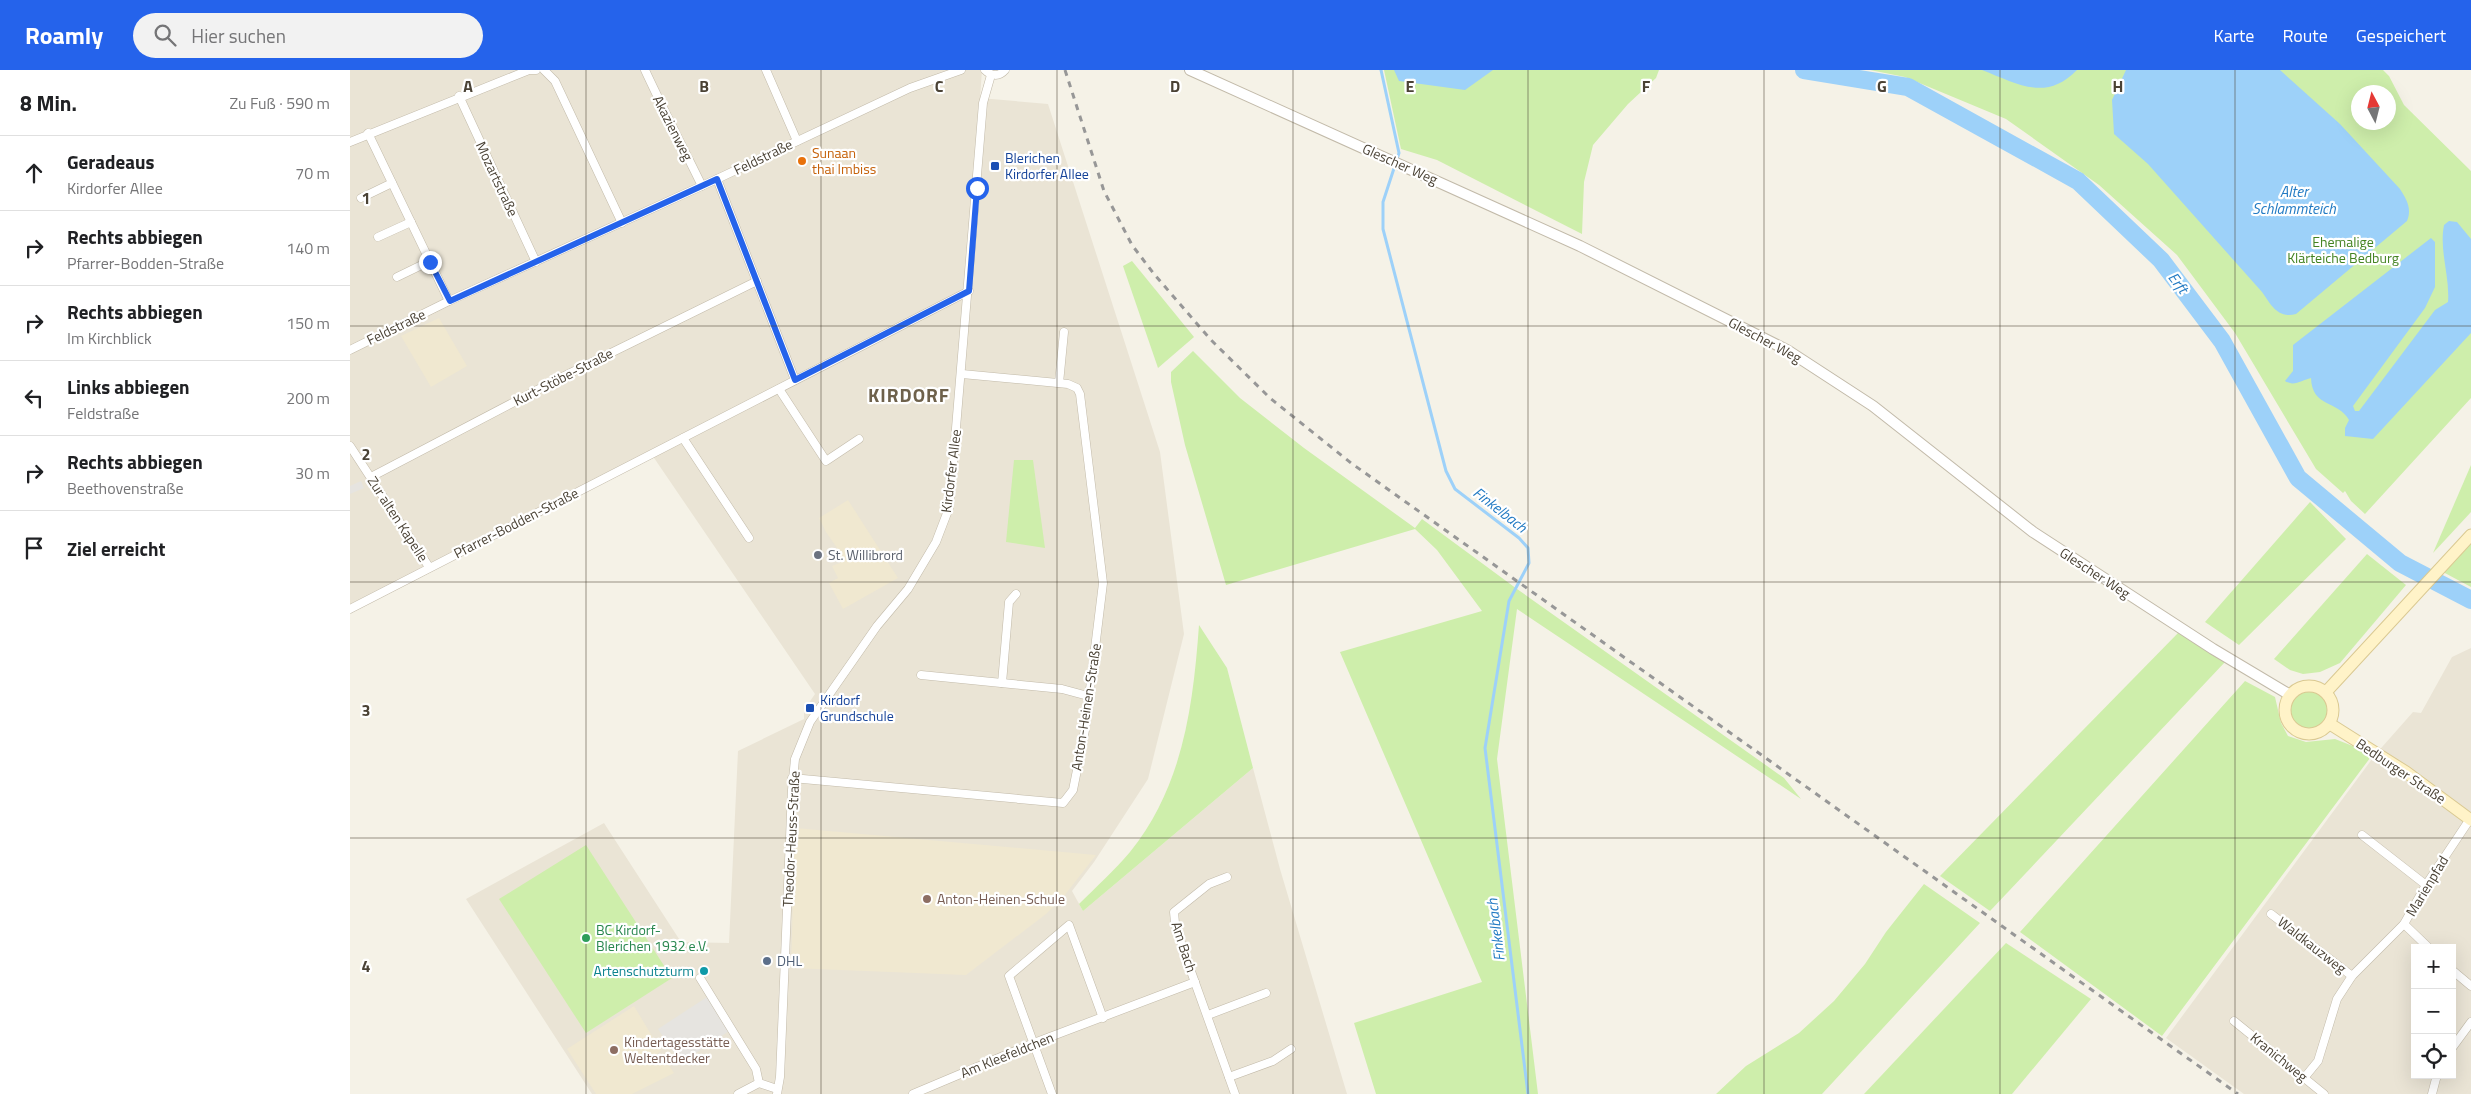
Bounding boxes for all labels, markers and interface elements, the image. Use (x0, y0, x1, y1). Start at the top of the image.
search box (133, 13, 483, 58)
text: Roamly (25, 17, 103, 53)
icon: search (151, 21, 179, 49)
text: Hier suchen (191, 21, 286, 50)
text: Karte (2213, 22, 2254, 49)
text: Route (2282, 22, 2328, 49)
text: Gespeichert (2356, 22, 2446, 49)
text: A (463, 74, 473, 98)
text: B (699, 74, 709, 98)
text: C (935, 74, 944, 98)
text: D (1170, 74, 1180, 98)
text: E (1406, 74, 1415, 98)
text: F (1642, 74, 1651, 98)
text: G (1877, 74, 1887, 98)
text: H (2113, 74, 2123, 98)
north arrow (2351, 85, 2396, 130)
text: 8 Min. (20, 87, 77, 119)
text: Zu Fuß · 590 m (229, 91, 330, 115)
street label: Akazienweg (648, 91, 699, 164)
street label: Feldstraße (730, 133, 796, 180)
street label: Mozartstraße (471, 138, 524, 220)
street label: Glescher Weg (1359, 138, 1441, 189)
place label: Sunaan thai Imbiss (812, 142, 876, 179)
text: Geradeaus (67, 147, 154, 176)
place label: Blerichen Kirdorfer Allee (1005, 147, 1089, 184)
marker: Sunaan thai Imbiss (796, 155, 808, 167)
icon: ahead (20, 159, 48, 187)
marker: Blerichen Kirdorfer Allee (989, 160, 1001, 172)
text: 70 m (295, 161, 330, 185)
text: Kirdorfer Allee (67, 176, 163, 200)
route start (966, 177, 989, 200)
water label: Alter Schlammteich (2252, 180, 2336, 220)
text: 1 (362, 186, 370, 210)
text: Rechts abbiegen (67, 222, 203, 251)
park label: Ehemalige Klärteiche Bedburg (2287, 231, 2399, 268)
icon: right (20, 234, 48, 262)
text: 140 m (286, 236, 330, 260)
text: Pfarrer-Bodden-Straße (67, 251, 224, 275)
route end (419, 251, 442, 274)
water label: Erft (2163, 267, 2195, 300)
text: Rechts abbiegen (67, 297, 203, 326)
street label: Feldstraße (363, 303, 429, 350)
icon: right (20, 309, 48, 337)
text: 150 m (286, 311, 330, 335)
street label: Glescher Weg (1725, 311, 1806, 368)
text: Im Kirchblick (67, 326, 152, 350)
street label: Kurt-Stöbe-Straße (509, 342, 616, 411)
text: Links abbiegen (67, 372, 190, 401)
district label: KIRDORF (868, 380, 950, 409)
icon: left (20, 384, 48, 412)
text: 200 m (286, 386, 330, 410)
text: Feldstraße (67, 401, 139, 425)
street label: Kirdorfer Allee (935, 428, 966, 514)
text: 2 (362, 442, 370, 466)
text: Rechts abbiegen (67, 447, 203, 476)
icon: right (20, 459, 48, 487)
text: 30 m (295, 461, 330, 485)
street label: Zur alten Kapelle (363, 472, 434, 566)
text: Beethovenstraße (67, 476, 184, 500)
water label: Finkelbach (1468, 481, 1533, 538)
street label: Pfarrer-Bodden-Straße (450, 482, 582, 563)
icon: arrive (20, 534, 48, 562)
text: Ziel erreicht (67, 534, 165, 563)
street label: Glescher Weg (2056, 542, 2135, 603)
place label: St. Willibrord (828, 544, 903, 565)
marker: St. Willibrord (812, 549, 824, 561)
street label: Anton-Heinen-Straße (1065, 642, 1106, 772)
place label: Kirdorf Grundschule (820, 689, 894, 726)
text: 3 (362, 698, 370, 722)
marker: Kirdorf Grundschule (804, 702, 816, 714)
street label: Bedburger Straße (2352, 733, 2450, 808)
street label: Theodor-Heuss-Straße (776, 770, 805, 908)
street label: Marienpfad (2400, 851, 2453, 920)
place label: Anton-Heinen-Schule (937, 888, 1065, 909)
marker: Anton-Heinen-Schule (921, 893, 933, 905)
water label: Finkelbach (1480, 897, 1511, 963)
street label: Waldkauzweg (2273, 911, 2351, 978)
place label: BC Kirdorf- Blerichen 1932 e.V. (596, 919, 708, 956)
street label: Am Bach (1166, 919, 1203, 975)
marker: BC Kirdorf- Blerichen 1932 e.V. (580, 932, 592, 944)
map controls (2411, 944, 2456, 1079)
button: + (2411, 944, 2456, 989)
place label: DHL (777, 950, 802, 971)
text: 4 (362, 954, 371, 978)
marker: DHL (761, 955, 773, 967)
place label: Artenschutzturm (594, 960, 694, 981)
marker: Artenschutzturm (698, 965, 710, 977)
button: − (2411, 989, 2456, 1034)
street label: Am Kleefeldchen (957, 1026, 1057, 1083)
street label: Kranichweg (2246, 1027, 2313, 1086)
place label: Kindertagesstätte Weltentdecker (624, 1031, 730, 1068)
button: locate (2411, 1034, 2456, 1079)
marker: Kindertagesstätte Weltentdecker (608, 1044, 620, 1056)

